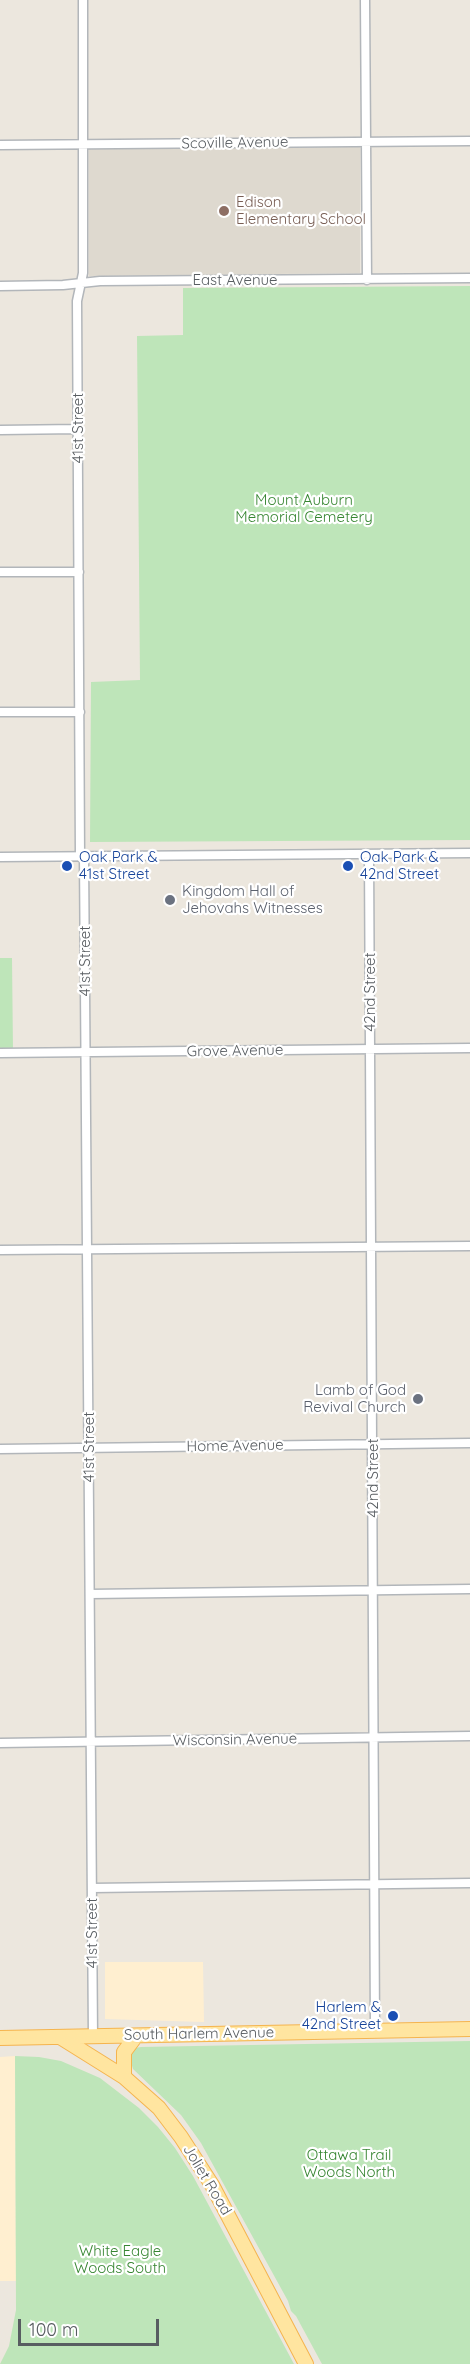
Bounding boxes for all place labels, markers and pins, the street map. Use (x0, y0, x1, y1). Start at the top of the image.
place label: Edison Elementary School (236, 193, 366, 228)
marker: Edison Elementary School (217, 204, 231, 218)
place label: Oak Park & 41st Street (79, 848, 158, 883)
place label: Oak Park & 42nd Street (360, 848, 439, 883)
marker: Oak Park & 41st Street (60, 859, 74, 873)
marker: Oak Park & 42nd Street (341, 859, 355, 873)
place label: Kingdom Hall of Jehovahs Witnesses (182, 882, 323, 917)
marker: Kingdom Hall of Jehovahs Witnesses (163, 893, 177, 907)
place label: Lamb of God Revival Church (303, 1381, 406, 1416)
marker: Lamb of God Revival Church (411, 1392, 425, 1406)
place label: Harlem & 42nd Street (302, 1998, 381, 2033)
marker: Harlem & 42nd Street (386, 2009, 400, 2023)

